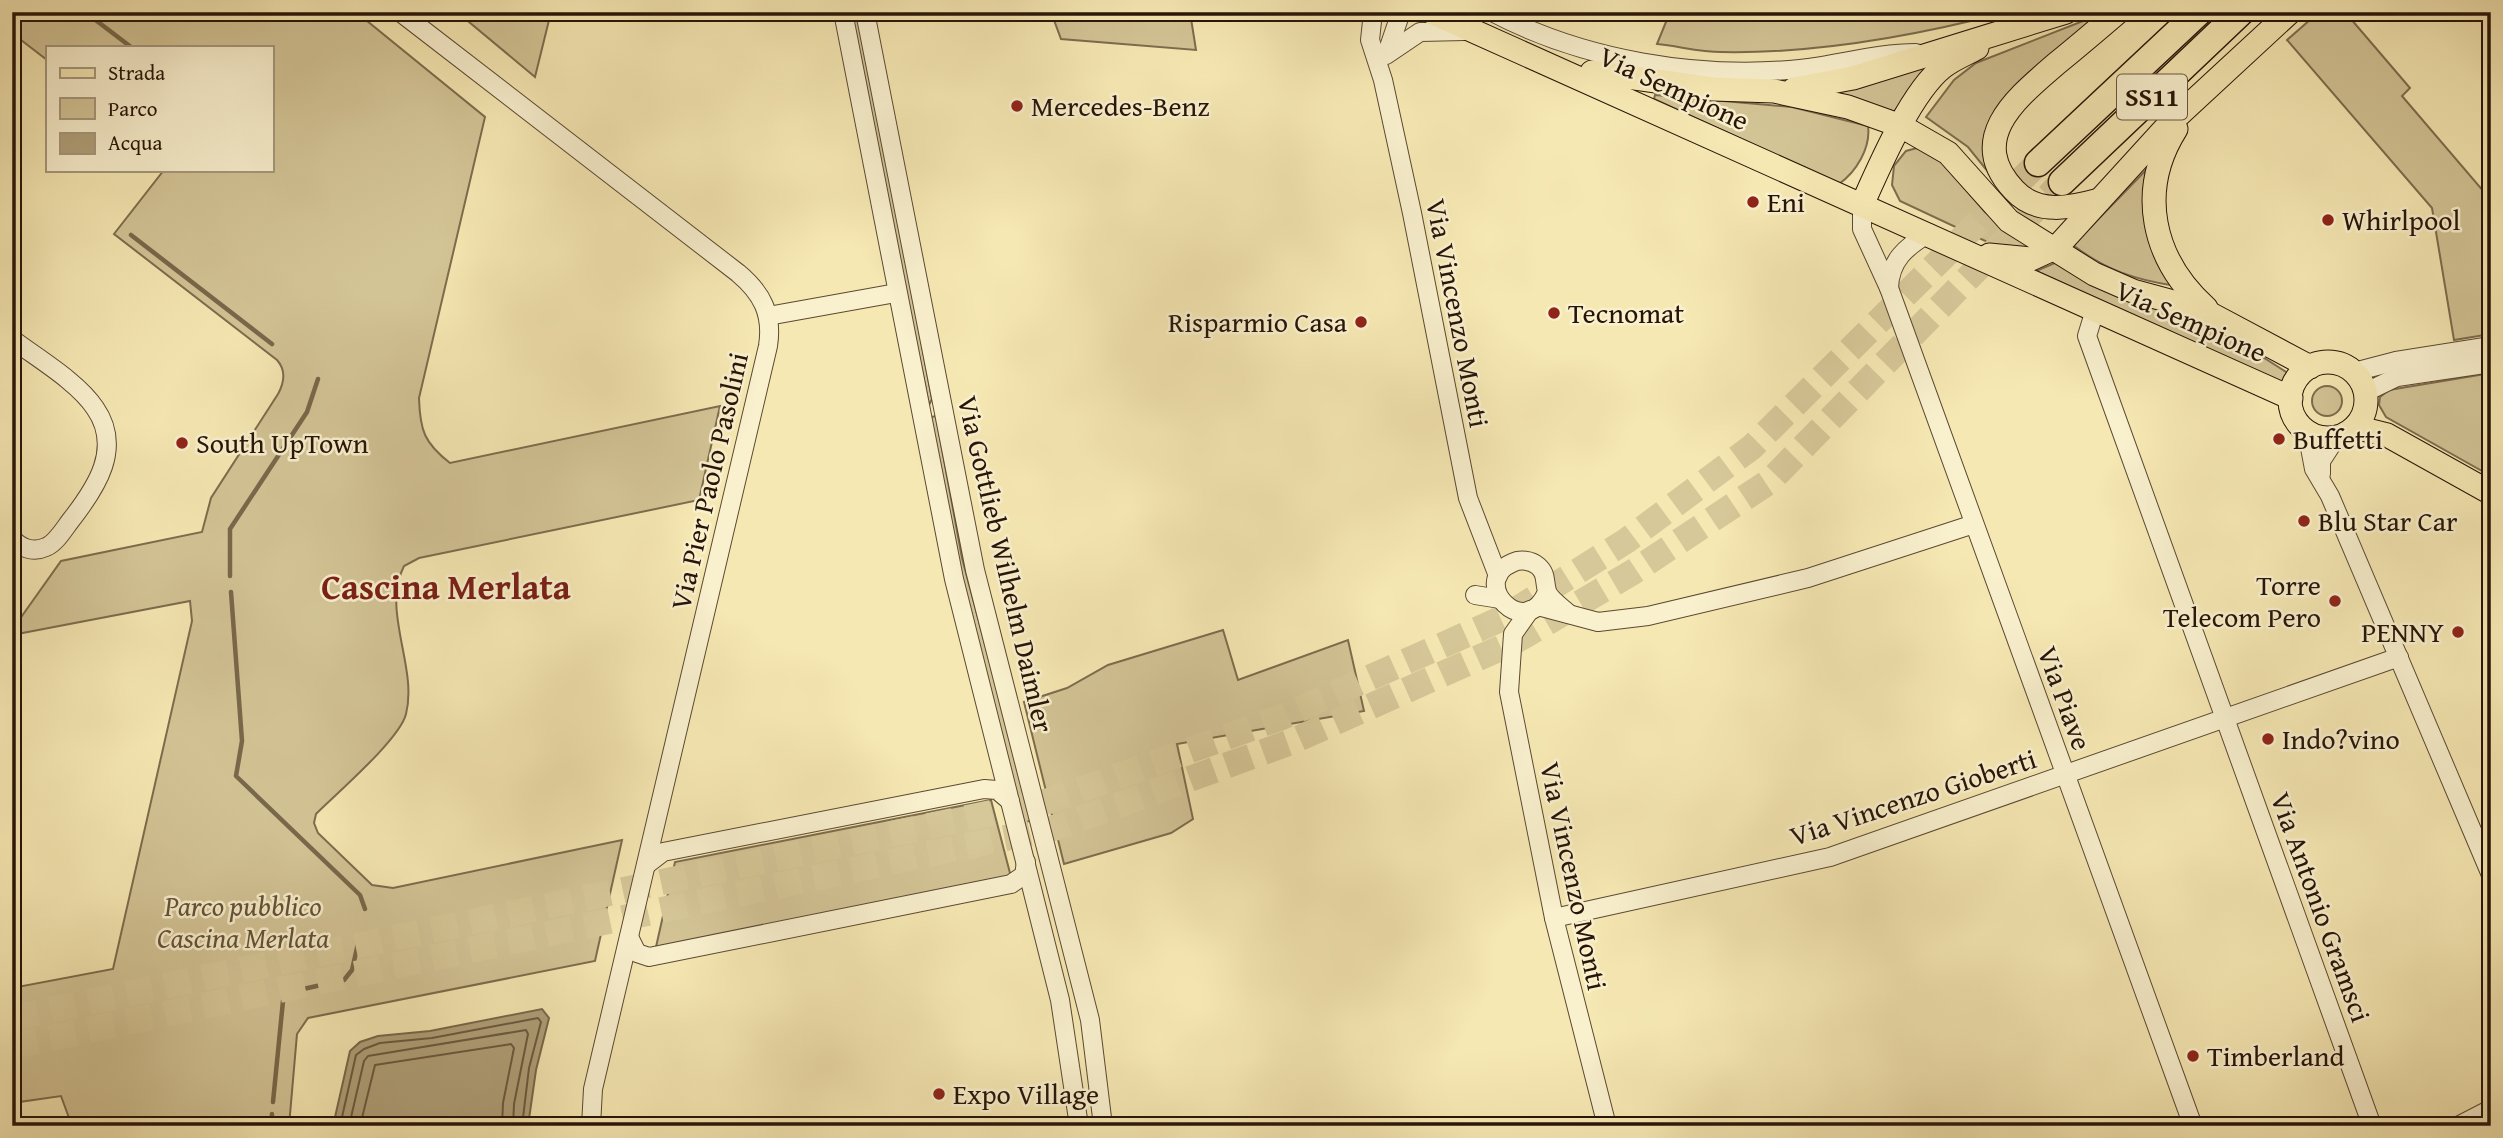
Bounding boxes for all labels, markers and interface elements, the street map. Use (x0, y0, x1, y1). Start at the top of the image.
street label: Via Sempione (1592, 35, 1756, 140)
legend (46, 46, 273, 172)
text: Strada (108, 57, 165, 88)
road number: SS11 (2117, 74, 2187, 120)
place label: Mercedes-Benz (1031, 85, 1210, 126)
text: Parco (108, 93, 158, 124)
marker: Mercedes-Benz (1009, 98, 1025, 114)
text: Acqua (108, 127, 162, 158)
place label: Eni (1767, 181, 1805, 222)
marker: Eni (1745, 194, 1761, 210)
street label: Via Vincenzo Monti (1416, 195, 1501, 431)
place label: Whirlpool (2342, 199, 2460, 240)
marker: Whirlpool (2320, 212, 2336, 228)
street label: Via Sempione (2109, 269, 2273, 372)
place label: Tecnomat (1568, 292, 1684, 333)
place label: Risparmio Casa (1168, 301, 1348, 342)
marker: Tecnomat (1546, 305, 1562, 321)
marker: Risparmio Casa (1353, 314, 1369, 330)
street label: Via Pier Paolo Pasolini (659, 348, 758, 614)
street label: Via Gottlieb Wilhelm Daimler (948, 391, 1065, 737)
place label: Buffetti (2293, 418, 2383, 459)
place label: South UpTown (196, 422, 369, 463)
marker: Buffetti (2271, 431, 2287, 447)
marker: South UpTown (174, 435, 190, 451)
place label: Blu Star Car (2318, 500, 2458, 541)
marker: Blu Star Car (2296, 513, 2312, 529)
district label: Cascina Merlata (321, 561, 571, 612)
place label: Torre Telecom Pero (2163, 564, 2321, 637)
marker: Torre Telecom Pero (2327, 593, 2343, 609)
place label: PENNY (2361, 611, 2444, 652)
marker: PENNY (2450, 624, 2466, 640)
street label: Via Piave (2028, 640, 2103, 755)
place label: Indo?vino (2282, 718, 2400, 759)
marker: Indo?vino (2260, 731, 2276, 747)
street label: Via Vincenzo Gioberti (1784, 737, 2042, 856)
street label: Via Vincenzo Monti (1530, 758, 1619, 994)
street label: Via Antonio Gramsci (2261, 786, 2382, 1028)
park label: Parco pubblico Cascina Merlata (157, 885, 329, 958)
place label: Timberland (2207, 1035, 2344, 1076)
marker: Timberland (2185, 1048, 2201, 1064)
place label: Expo Village (953, 1073, 1099, 1114)
marker: Expo Village (931, 1086, 947, 1102)

